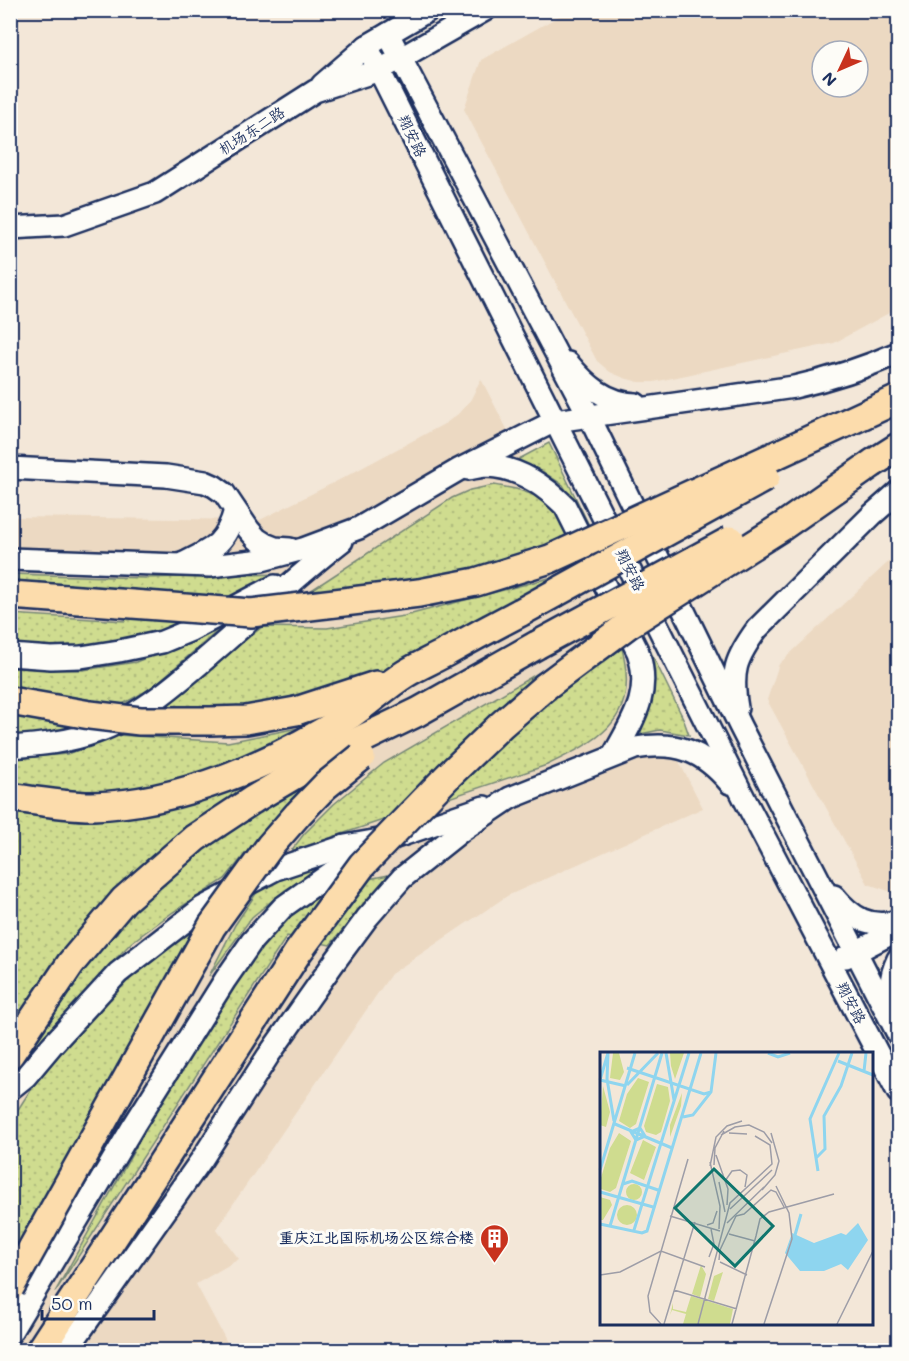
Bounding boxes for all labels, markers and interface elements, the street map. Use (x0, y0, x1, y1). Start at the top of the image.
north arrow (810, 39, 870, 99)
text: N (817, 68, 841, 91)
street label: 机场东二路 (215, 101, 288, 159)
street label: 翔安路 (394, 111, 432, 160)
street label: 翔安路 (612, 545, 650, 594)
street label: 翔安路 (832, 978, 871, 1027)
inset map (600, 1052, 873, 1325)
building icon: 重庆江北国际机场公区综合楼 (479, 1222, 511, 1264)
place label: 重庆江北国际机场公区综合楼 (279, 1227, 474, 1247)
scale bar (42, 1283, 154, 1321)
text: 50 m (51, 1291, 93, 1315)

